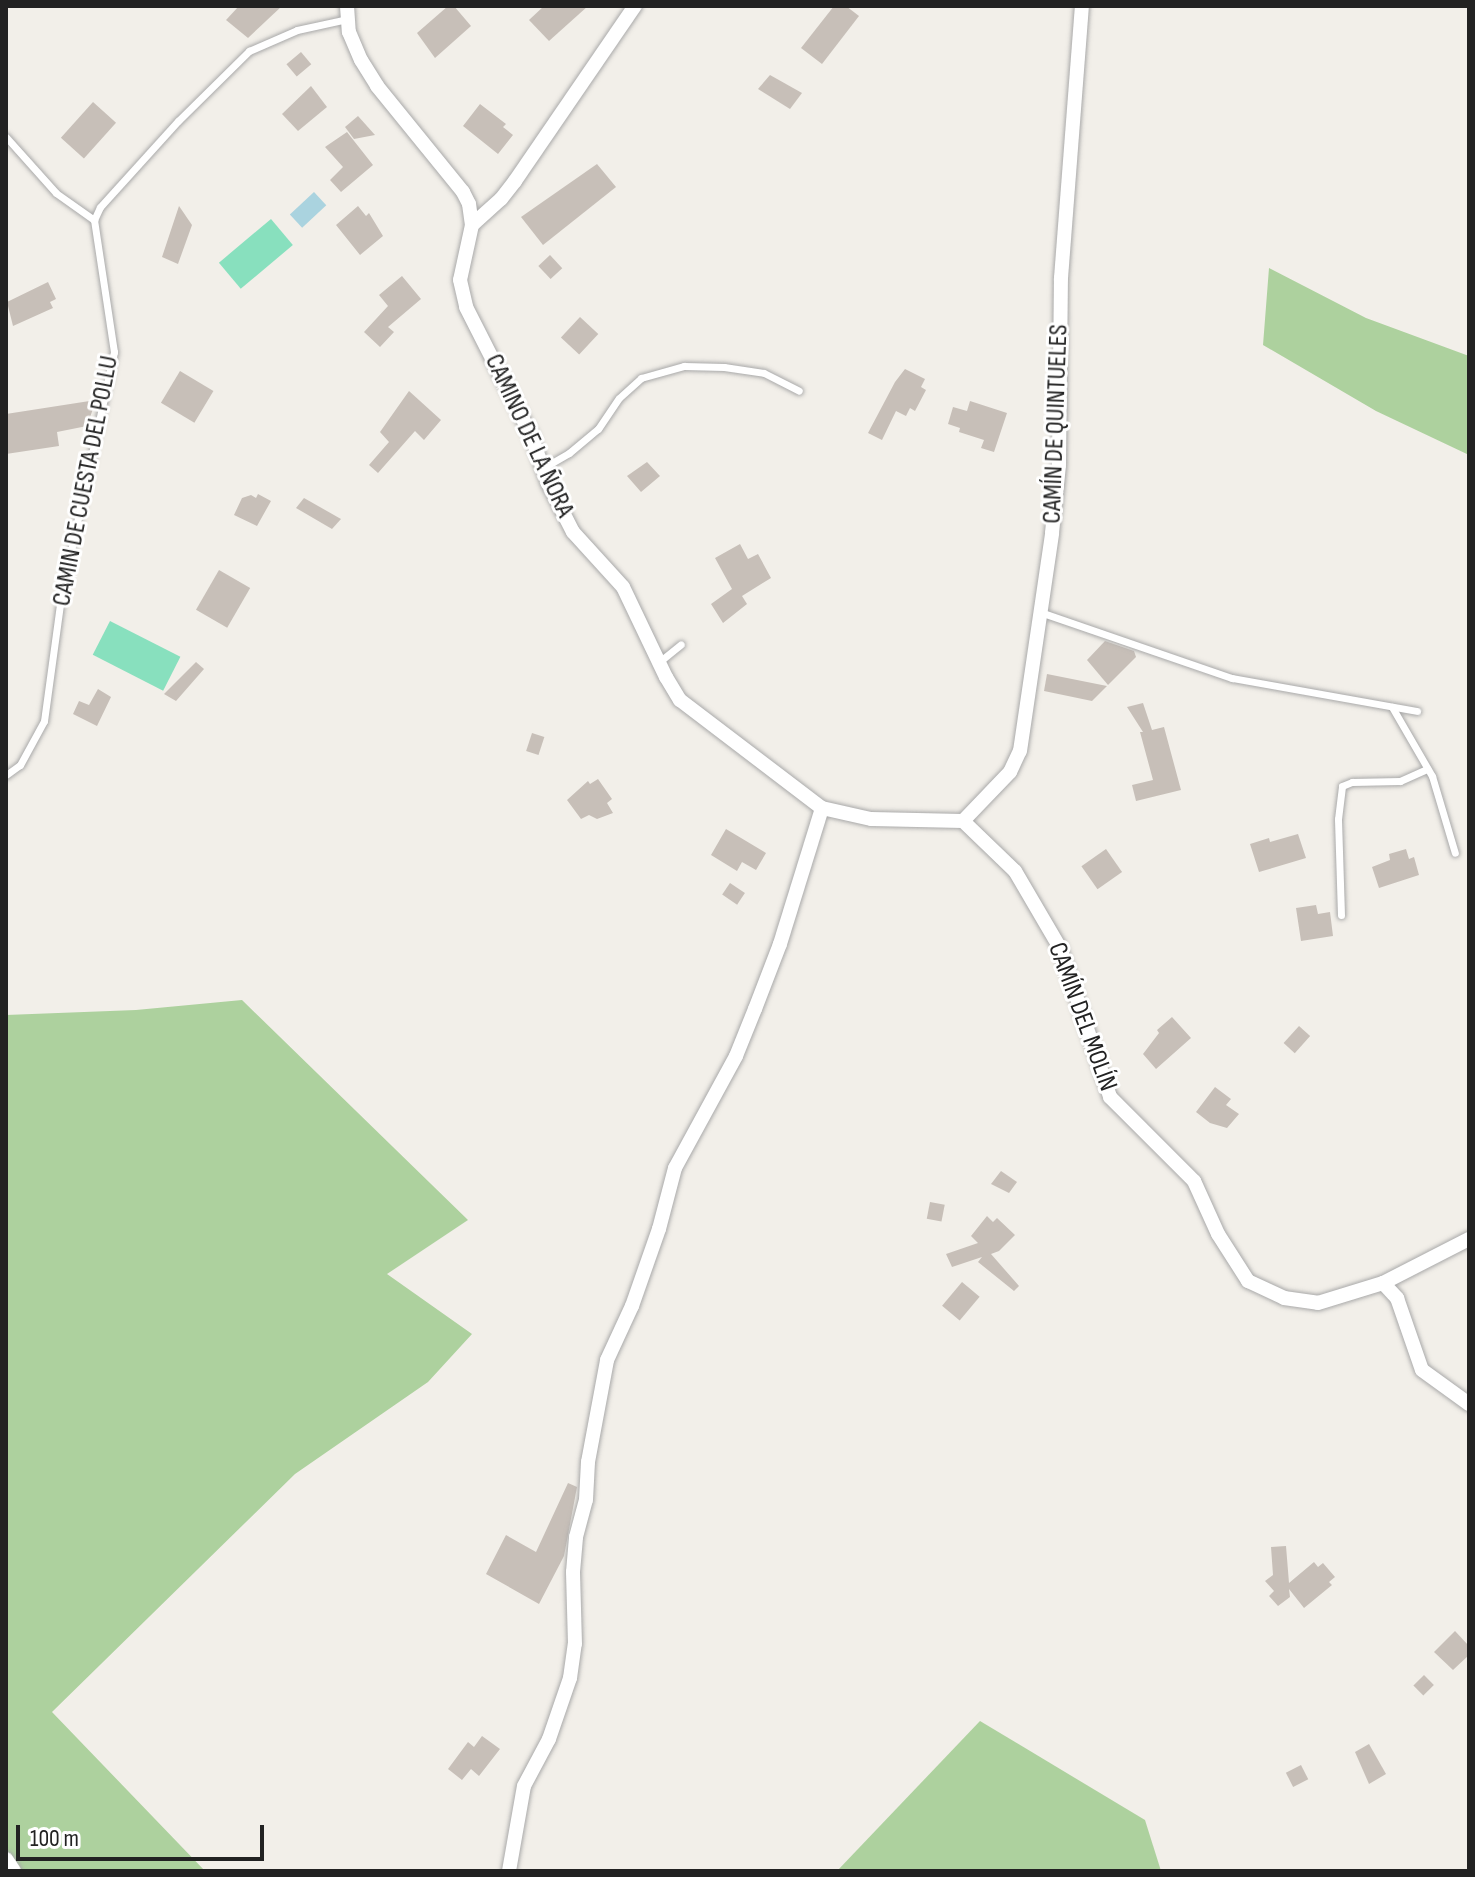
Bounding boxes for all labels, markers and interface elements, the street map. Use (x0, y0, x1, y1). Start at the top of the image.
street label: CAMÍN DE QUINTUELES (1037, 324, 1075, 524)
street label: CAMINO DE LA ÑORA (478, 349, 580, 523)
street label: CAMIN DE CUESTA DEL POLLU (46, 353, 126, 609)
street label: CAMÍN DEL MOLÍN (1041, 939, 1123, 1095)
scale bar (20, 1809, 268, 1859)
text: 100 m (30, 1824, 79, 1853)

